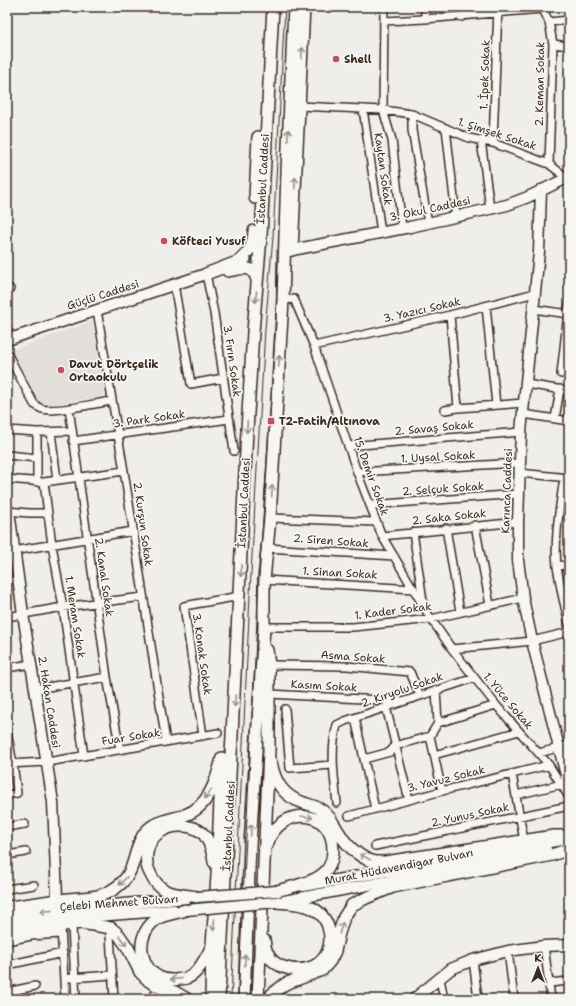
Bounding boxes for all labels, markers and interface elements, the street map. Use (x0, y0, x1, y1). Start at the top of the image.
street label: 1. İpek Sokak (476, 40, 494, 110)
street label: 2. Keman Sokak (532, 41, 548, 127)
one-way arrow (298, 47, 305, 60)
place label: Shell (344, 52, 372, 67)
marker: Shell (331, 54, 341, 64)
street label: 1. Şimşek Sokak (456, 114, 538, 154)
one-way arrow (285, 129, 292, 142)
street label: Kaytan Sokak (370, 132, 396, 206)
street label: İstanbul Caddesi (253, 133, 273, 225)
one-way arrow (291, 177, 299, 190)
street label: 3. Okul Caddesi (388, 193, 472, 225)
place label: Köfteci Yusuf (172, 234, 246, 249)
marker: Köfteci Yusuf (159, 236, 169, 246)
street label: Güçlü Caddesi (65, 276, 141, 314)
one-way arrow (252, 290, 259, 303)
street label: 3. Yazıcı Sokak (382, 294, 462, 326)
street label: 3. Fırın Sokak (220, 324, 244, 398)
one-way arrow (275, 355, 283, 368)
place label: Davut Dörtçelik Ortaokulu (69, 357, 159, 385)
marker: Davut Dörtçelik Ortaokulu (56, 365, 66, 375)
street label: 3. Park Sokak (112, 407, 186, 431)
place label: T2-Fatih/Altınova (279, 414, 380, 429)
marker: T2-Fatih/Altınova (266, 416, 276, 426)
street label: 2. Savaş Sokak (394, 417, 474, 439)
one-way arrow (243, 420, 251, 433)
street label: 15. Demir Sokak (350, 434, 392, 518)
street label: 1. Uysal Sokak (400, 448, 476, 466)
street label: Karınca Caddesi (498, 448, 516, 534)
street label: İstanbul Caddesi (234, 457, 254, 549)
street label: 2. Selçuk Sokak (401, 479, 485, 499)
street label: 2. Kurşun Sokak (130, 481, 156, 567)
one-way arrow (268, 485, 275, 498)
street label: 2. Saka Sokak (411, 506, 487, 528)
street label: 2. Siren Sokak (293, 531, 369, 551)
street label: 2. Kanal Sokak (91, 536, 117, 618)
one-way arrow (237, 564, 244, 577)
street label: 1. Sinan Sokak (302, 564, 378, 582)
street label: 1. Meram Sokak (61, 575, 89, 659)
street label: 1. Kader Sokak (354, 599, 432, 623)
street label: 3. Konak Sokak (189, 612, 215, 696)
street label: Asma Sokak (320, 647, 386, 667)
street label: 2. Hakan Caddesi (34, 655, 64, 749)
street label: 2. Kıryolu Sokak (359, 669, 445, 711)
street label: 1. Yüce Sokak (480, 669, 536, 733)
street label: Kasım Sokak (290, 677, 358, 695)
one-way arrow (231, 694, 238, 707)
street label: Fuar Sokak (101, 725, 161, 749)
street label: 3. Yavuz Sokak (406, 762, 486, 796)
street label: İstanbul Caddesi (219, 780, 239, 872)
one-way arrow (204, 789, 212, 800)
street label: 2. Yunus Sokak (430, 799, 510, 831)
one-way arrow (301, 813, 314, 821)
one-way arrow (247, 824, 255, 837)
street label: Murat Hüdavendigar Bulvarı (323, 845, 475, 889)
one-way arrow (359, 853, 371, 860)
one-way arrow (118, 876, 127, 886)
street label: Çelebi Mehmet Bulvarı (59, 891, 179, 915)
one-way arrow (40, 908, 53, 915)
one-way arrow (210, 918, 217, 931)
one-way arrow (338, 922, 345, 935)
one-way arrow (119, 936, 128, 947)
north arrow (518, 948, 558, 988)
text: K (534, 951, 542, 966)
one-way arrow (242, 954, 249, 967)
one-way arrow (170, 976, 183, 983)

